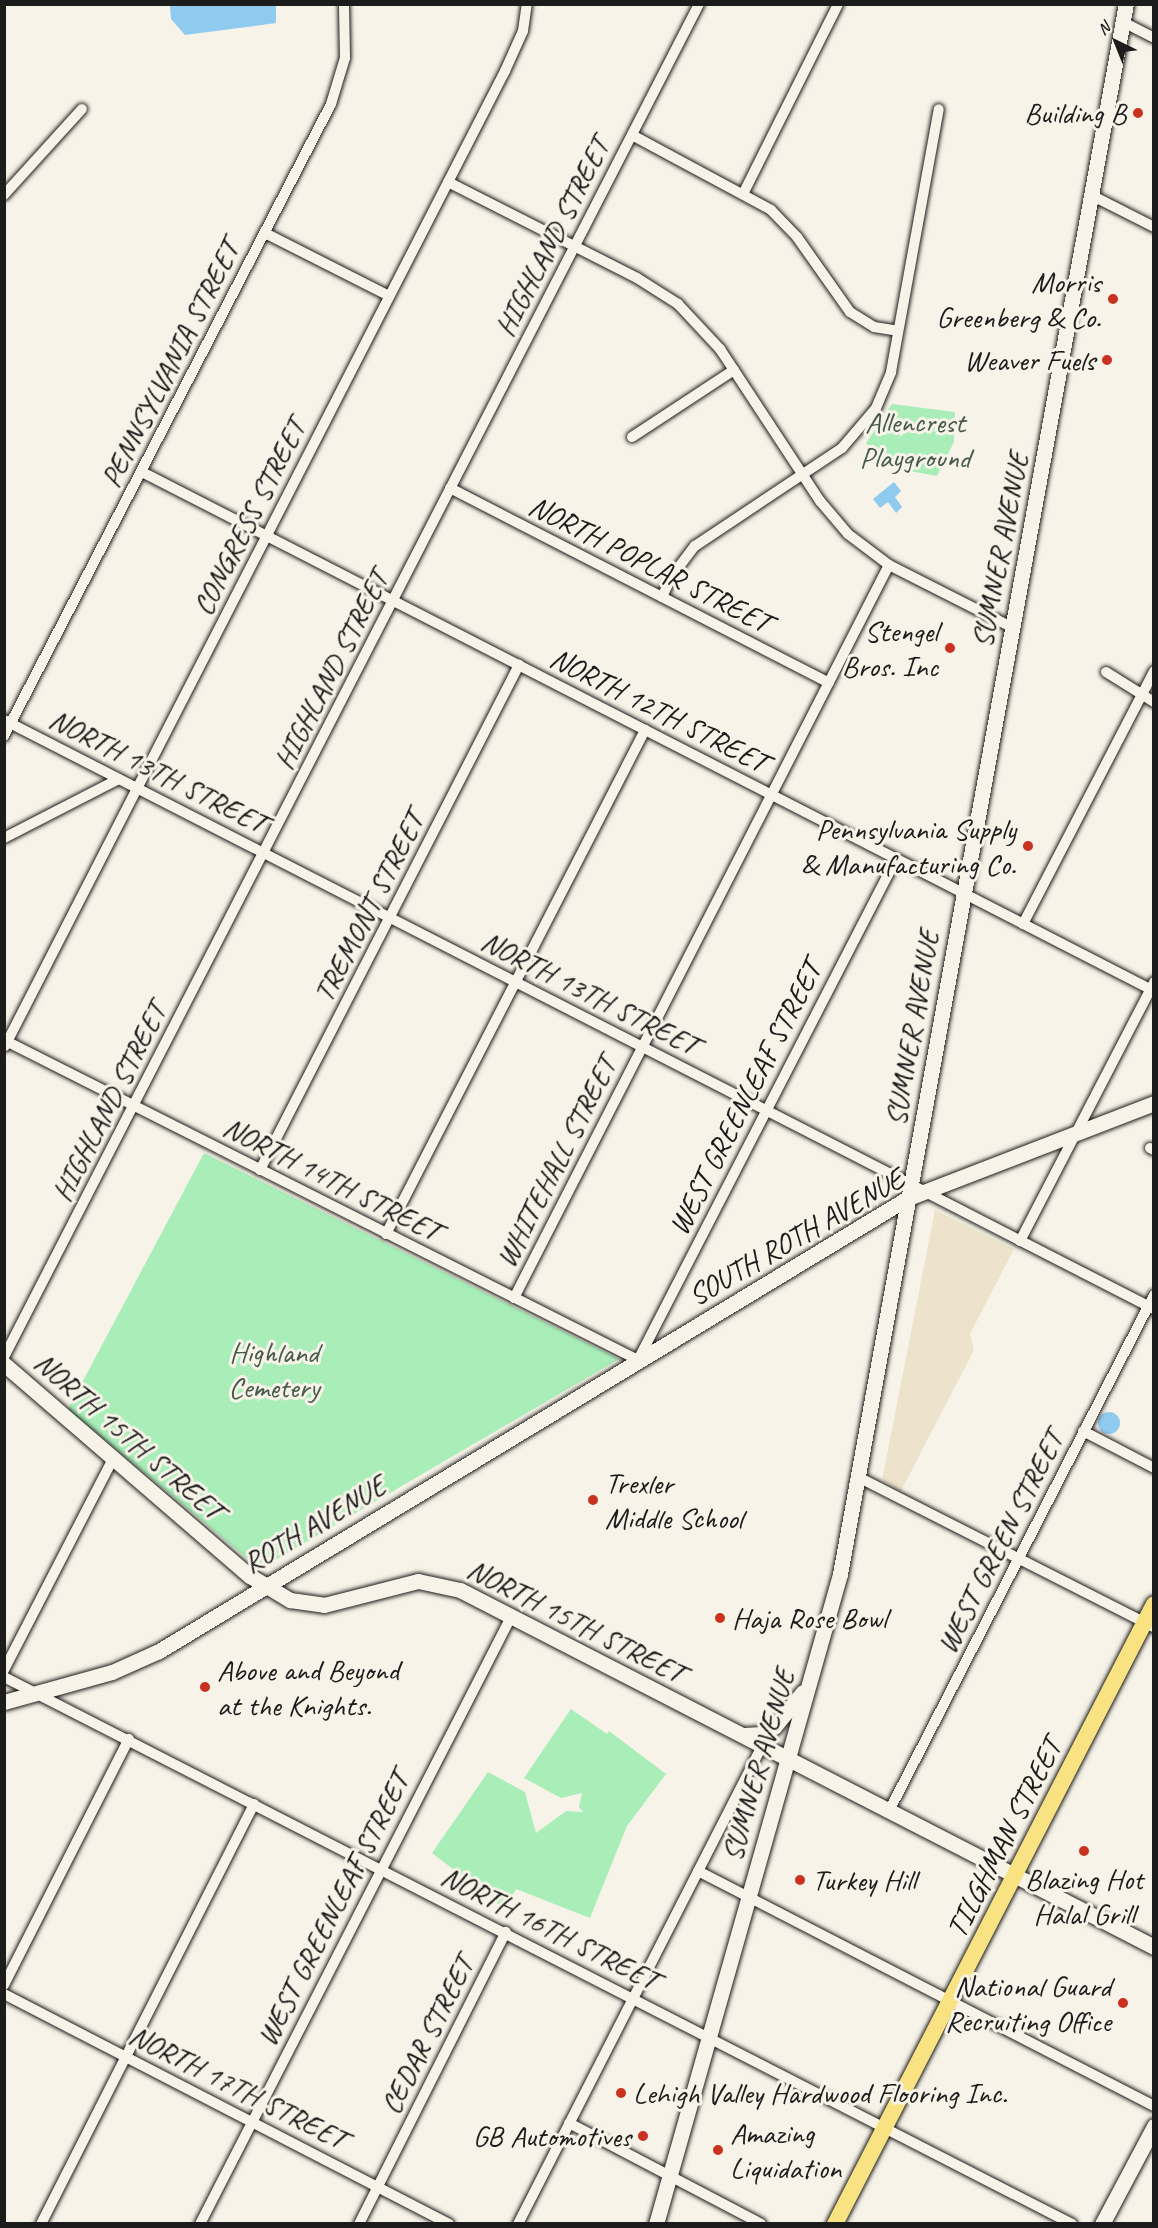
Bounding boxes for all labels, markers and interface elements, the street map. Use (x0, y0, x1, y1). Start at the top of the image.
north arrow (1086, 12, 1146, 72)
text: N (1093, 18, 1114, 40)
place label: Building B (1024, 95, 1126, 131)
marker: Building B (1131, 106, 1145, 120)
street label: HIGHLAND STREET (486, 132, 618, 342)
street label: PENNSYLVANIA STREET (92, 235, 248, 493)
place label: Morris Greenberg & Co. (936, 264, 1101, 334)
marker: Morris Greenberg & Co. (1106, 292, 1120, 306)
place label: Weaver Fuels (964, 342, 1095, 378)
marker: Weaver Fuels (1100, 353, 1114, 367)
park label: Allencrest Playground (859, 404, 971, 474)
street label: CONGRESS STREET (184, 413, 314, 621)
street label: SUMNER AVENUE (963, 449, 1037, 651)
street label: NORTH POPLAR STREET (522, 487, 778, 641)
street label: HIGHLAND STREET (265, 565, 397, 775)
place label: Stengel Bros. Inc (842, 613, 938, 684)
street label: NORTH 12TH STREET (544, 640, 774, 780)
marker: Stengel Bros. Inc (943, 641, 957, 655)
street label: NORTH 13TH STREET (43, 701, 273, 841)
street label: TREMONT STREET (306, 806, 432, 1008)
place label: Pennsylvania Supply & Manufacturing Co. (801, 811, 1016, 882)
marker: Pennsylvania Supply & Manufacturing Co. (1021, 839, 1035, 853)
street label: NORTH 13TH STREET (475, 923, 705, 1063)
street label: SUMNER AVENUE (877, 927, 947, 1129)
street label: WEST GREENLEAF STREET (660, 955, 830, 1241)
street label: HIGHLAND STREET (43, 997, 175, 1207)
street label: WHITEHALL STREET (487, 1051, 625, 1273)
street label: NORTH 14TH STREET (217, 1109, 447, 1249)
street label: SOUTH ROTH AVENUE (682, 1161, 910, 1313)
park label: Highland Cemetery (228, 1334, 320, 1404)
street label: NORTH 15TH STREET (27, 1344, 231, 1528)
street label: WEST GREEN STREET (928, 1424, 1072, 1660)
place label: Trexler Middle School (605, 1465, 743, 1536)
street label: ROTH AVENUE (236, 1467, 392, 1581)
marker: Trexler Middle School (586, 1493, 600, 1507)
street label: NORTH 15TH STREET (461, 1551, 691, 1691)
place label: Haja Rose Bowl (732, 1600, 888, 1636)
marker: Haja Rose Bowl (713, 1611, 727, 1625)
place label: Above and Beyond at the Knights. (217, 1652, 400, 1722)
street label: SUMNER AVENUE (713, 1665, 803, 1865)
marker: Above and Beyond at the Knights. (198, 1680, 212, 1694)
street label: TILGHMAN STREET (938, 1732, 1070, 1944)
street label: WEST GREENLEAF STREET (248, 1766, 418, 2052)
marker: Blazing Hot Halal Grill (1077, 1844, 1091, 1858)
street label: NORTH 16TH STREET (435, 1858, 665, 1998)
place label: Blazing Hot Halal Grill (1025, 1861, 1143, 1932)
place label: Turkey Hill (812, 1862, 916, 1898)
marker: Turkey Hill (793, 1873, 807, 1887)
street label: CEDAR STREET (372, 1950, 482, 2120)
place label: National Guard Recruiting Office (945, 1968, 1111, 2038)
marker: National Guard Recruiting Office (1116, 1996, 1130, 2010)
street label: NORTH 17TH STREET (123, 2017, 353, 2157)
place label: Lehigh Valley Hardwood Flooring Inc. (633, 2075, 1009, 2111)
marker: Lehigh Valley Hardwood Flooring Inc. (614, 2086, 628, 2100)
place label: Amazing Liquidation (730, 2115, 841, 2186)
place label: GB Automotives (473, 2118, 631, 2154)
marker: GB Automotives (636, 2129, 650, 2143)
marker: Amazing Liquidation (711, 2143, 725, 2157)

